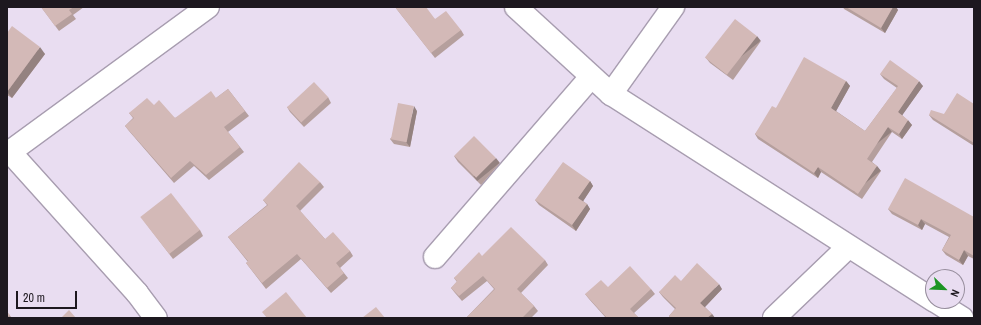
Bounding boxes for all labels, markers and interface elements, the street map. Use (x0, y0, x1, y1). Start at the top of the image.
north arrow (925, 269, 965, 309)
scale bar (18, 283, 79, 309)
text: N (947, 288, 963, 299)
text: 20 m (23, 290, 45, 306)

